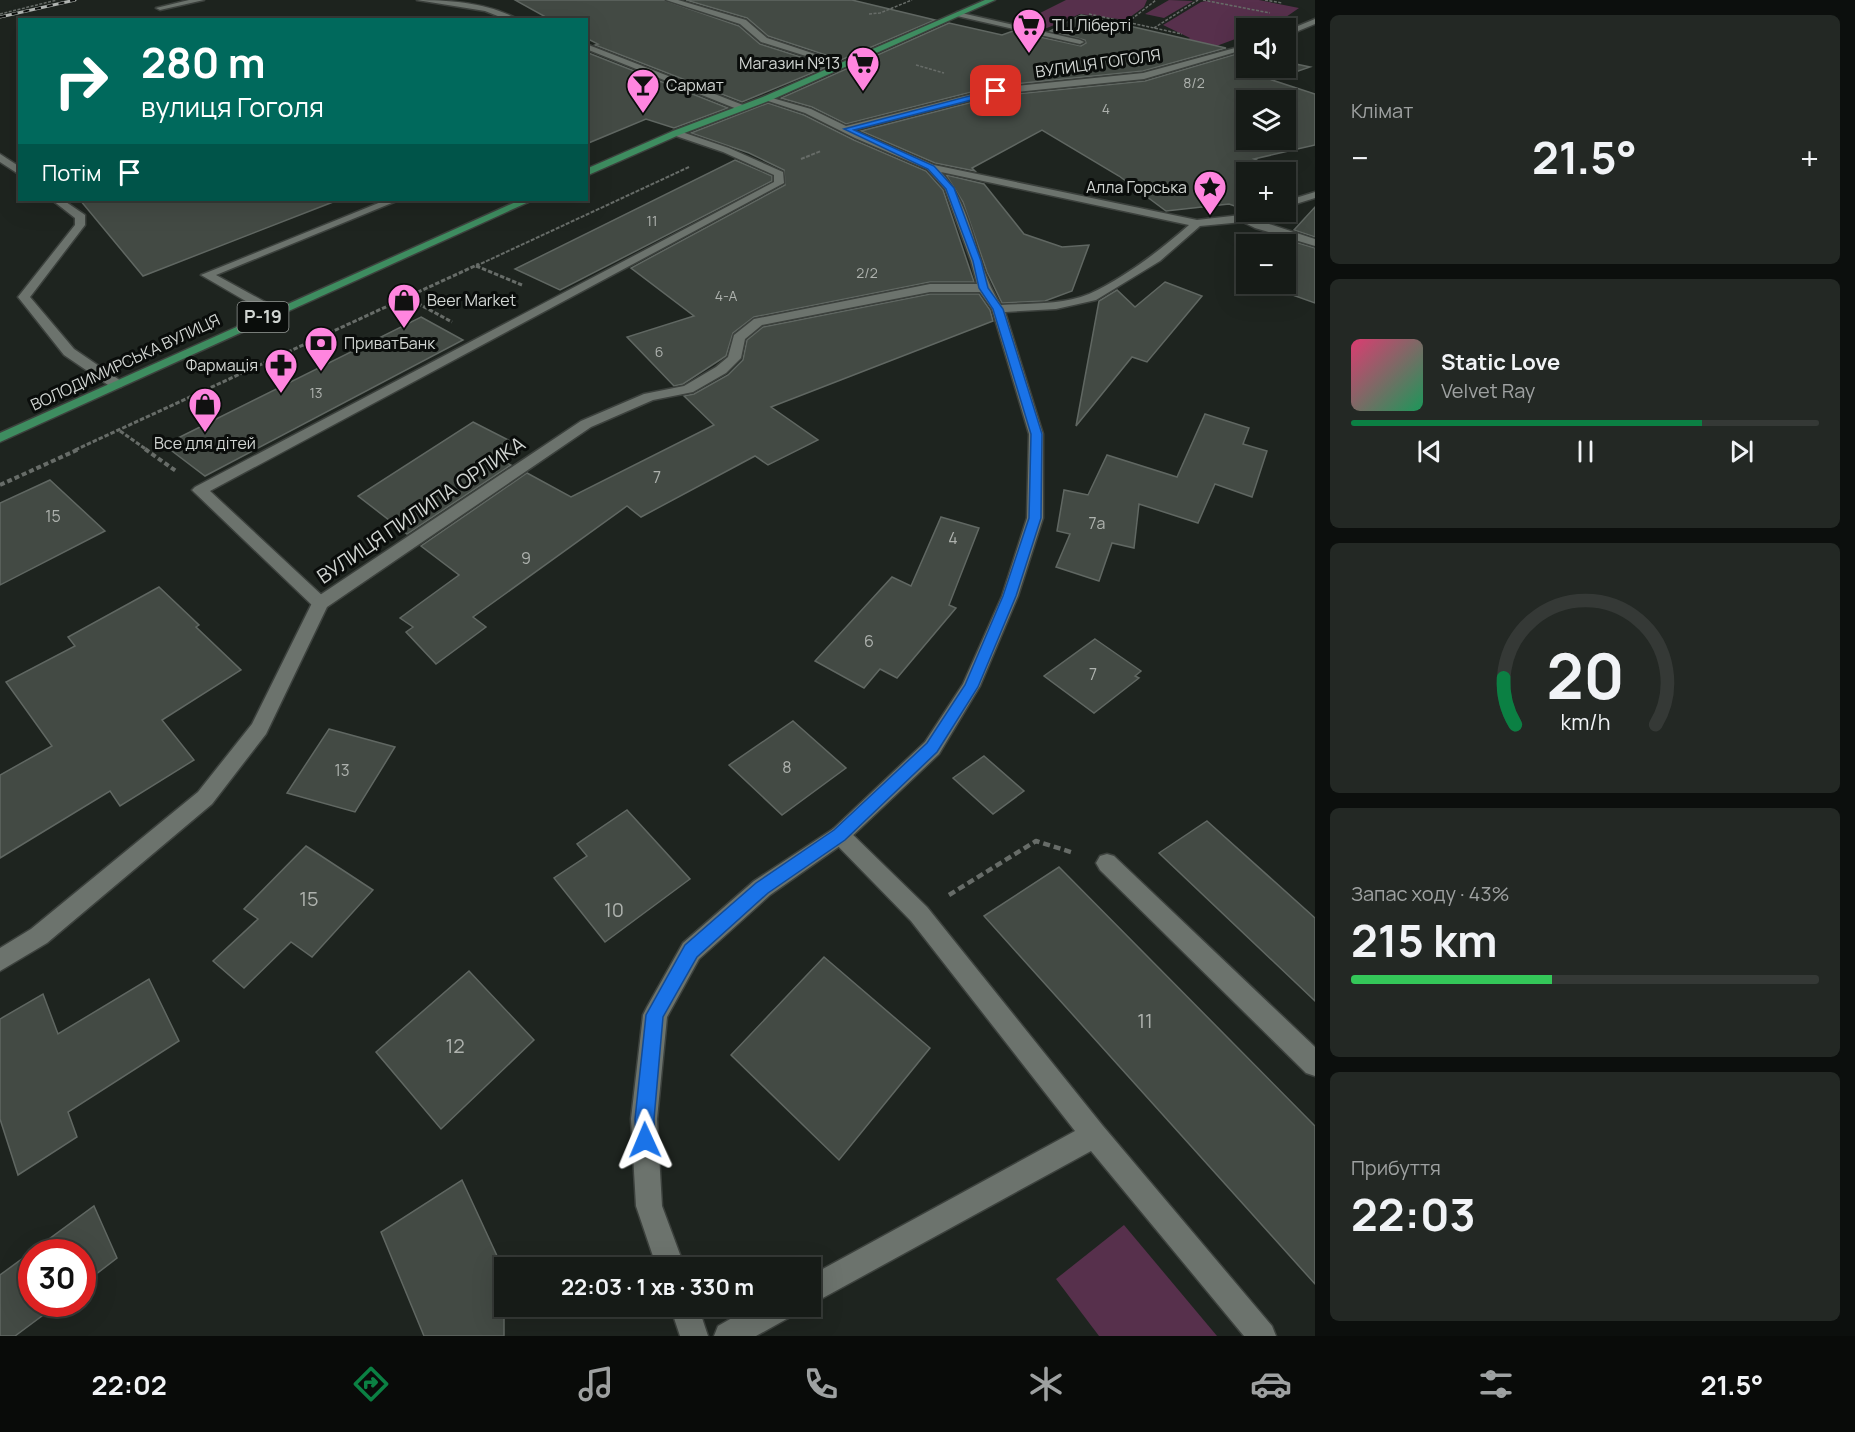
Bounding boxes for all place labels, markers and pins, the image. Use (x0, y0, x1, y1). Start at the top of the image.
supermarket icon: ТЦ Ліберті (1011, 7, 1047, 54)
place label: ТЦ Ліберті (1052, 14, 1131, 36)
supermarket icon: Магазин №13 (845, 45, 881, 92)
place label: Магазин №13 (739, 52, 840, 74)
pin (970, 65, 1021, 116)
bar icon: Сармат (625, 67, 661, 114)
place label: Сармат (666, 74, 724, 96)
place icon: Алла Горська (1192, 169, 1228, 216)
place label: Алла Горська (1086, 176, 1187, 198)
shop icon: Beer Market (386, 282, 422, 329)
place label: Beer Market (427, 289, 516, 311)
bank icon: ПриватБанк (303, 325, 339, 372)
place label: ПриватБанк (344, 332, 436, 354)
pharmacy icon: Фармація (263, 347, 299, 394)
place label: Фармація (186, 354, 258, 376)
shop icon: Все для дітей (187, 386, 223, 433)
place label: Все для дітей (154, 432, 256, 454)

